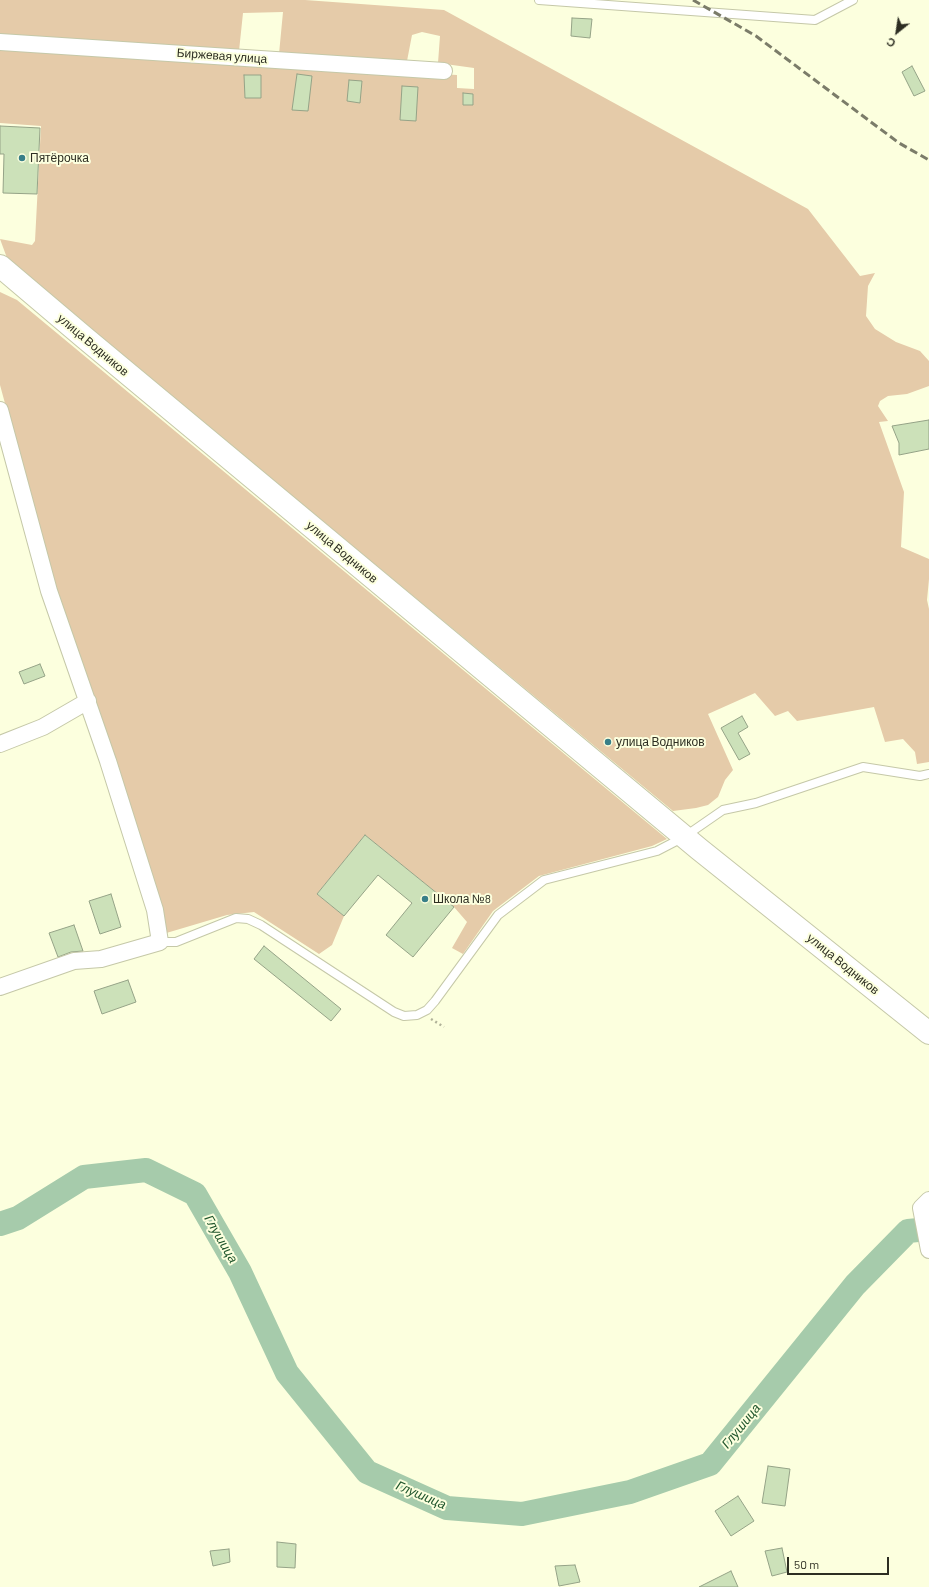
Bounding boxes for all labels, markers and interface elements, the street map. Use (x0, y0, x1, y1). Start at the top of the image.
north arrow (877, 12, 917, 52)
text: С (884, 35, 897, 50)
street label: Биржевая улица (176, 46, 268, 66)
place label: Пятёрочка (30, 151, 89, 165)
marker: Пятёрочка (17, 153, 27, 163)
street label: улица Водников (54, 311, 132, 379)
street label: улица Водников (303, 518, 381, 586)
place label: улица Водников (616, 735, 705, 749)
marker: улица Водников (603, 737, 613, 747)
place label: Школа №8 (433, 892, 491, 906)
marker: Школа №8 (420, 894, 430, 904)
street label: улица Водников (804, 931, 882, 997)
water label: Глушица (201, 1212, 241, 1266)
water label: Глушица (718, 1400, 764, 1452)
water label: Глушица (394, 1477, 448, 1513)
scale bar (789, 1549, 891, 1575)
text: 50 m (794, 1557, 819, 1571)

